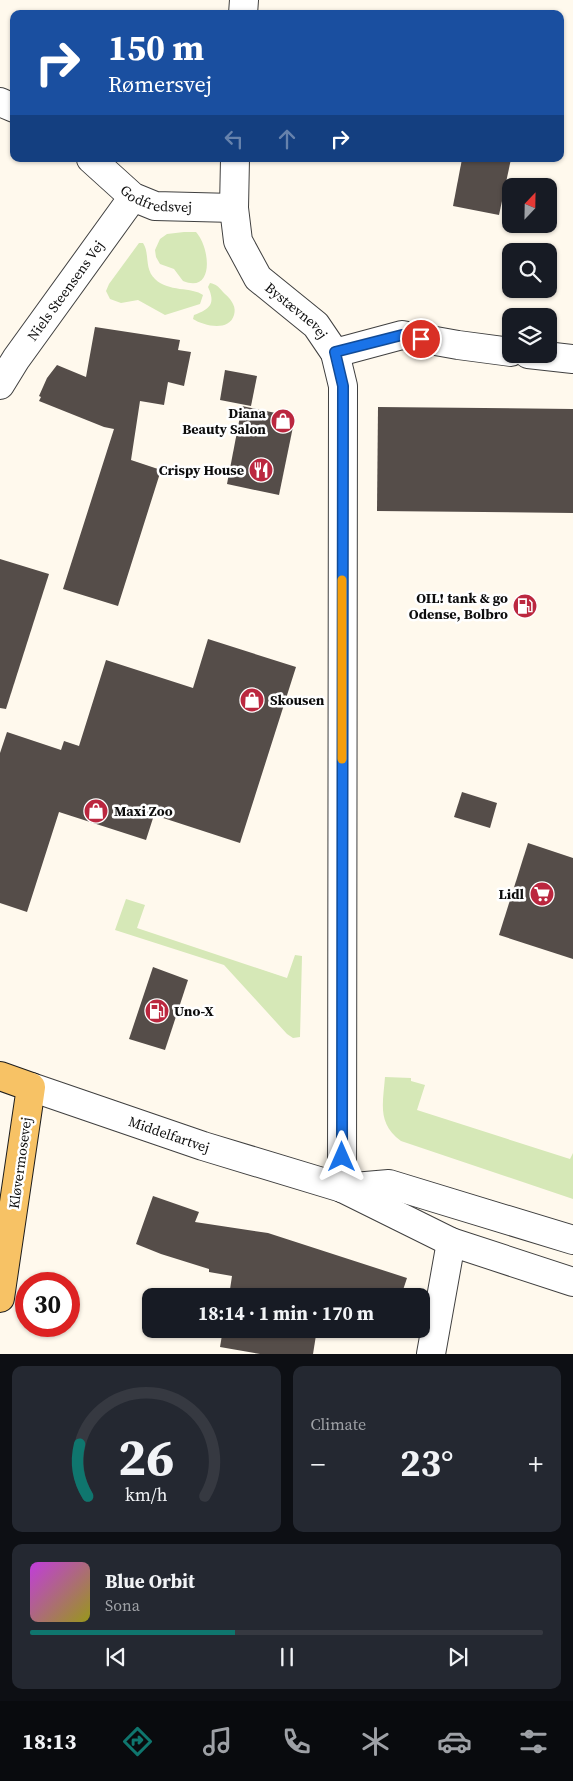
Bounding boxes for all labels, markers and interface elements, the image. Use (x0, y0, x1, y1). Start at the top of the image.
text: 150 m (108, 24, 204, 72)
icon: right (25, 30, 90, 95)
text: Rømersvej (108, 69, 212, 99)
icon: left (220, 125, 248, 153)
icon: ahead (273, 125, 301, 153)
icon: right (326, 125, 354, 153)
north arrow (502, 178, 558, 232)
map controls (502, 178, 557, 363)
street label: Godfredsvej (116, 180, 192, 217)
street label: Niels Steensens Vej (22, 236, 109, 345)
button: search (502, 243, 557, 298)
street label: Bystævnevej (261, 278, 333, 343)
button: layers (502, 308, 557, 363)
pin (400, 318, 442, 360)
icon: arrive (407, 325, 435, 353)
place label: Diana Beauty Salon (182, 403, 267, 439)
shop icon: Diana Beauty Salon (270, 408, 296, 434)
restaurant icon: Crispy House (248, 457, 274, 483)
place label: Crispy House (159, 460, 244, 480)
place label: OIL! tank & go Odense, Bolbro (409, 588, 508, 624)
fuel station icon: OIL! tank & go Odense, Bolbro (512, 593, 538, 619)
shop icon: Skousen (239, 687, 265, 713)
place label: Skousen (270, 690, 325, 710)
shop icon: Maxi Zoo (83, 798, 109, 824)
place label: Maxi Zoo (114, 801, 173, 821)
supermarket icon: Lidl (529, 881, 555, 907)
place label: Lidl (499, 884, 524, 904)
fuel station icon: Uno-X (144, 998, 170, 1024)
place label: Uno-X (174, 1001, 215, 1021)
street label: Middelfartvej (126, 1111, 212, 1157)
street label: Kløvermosevej (4, 1116, 36, 1210)
position arrow (315, 1130, 367, 1182)
speed limit sign: 30 (15, 1272, 80, 1337)
text: 18:14 · 1 min · 170 m (198, 1300, 374, 1326)
text: Climate (311, 1413, 366, 1435)
text: 26 (118, 1421, 174, 1492)
text: 23° (400, 1437, 454, 1489)
text: − (311, 1445, 325, 1483)
text: + (528, 1445, 543, 1483)
text: km/h (125, 1482, 168, 1507)
text: Blue Orbit (105, 1568, 195, 1594)
text: Sona (105, 1594, 140, 1616)
icon: previous (102, 1643, 130, 1671)
icon: pause (273, 1643, 301, 1671)
icon: next (444, 1643, 472, 1671)
icon: directions (120, 1724, 155, 1759)
icon: music (200, 1724, 235, 1759)
icon: phone (279, 1724, 314, 1759)
icon: climate (358, 1724, 393, 1759)
icon: car (437, 1724, 472, 1759)
icon: filters (516, 1724, 551, 1759)
text: 18:13 (22, 1726, 76, 1756)

